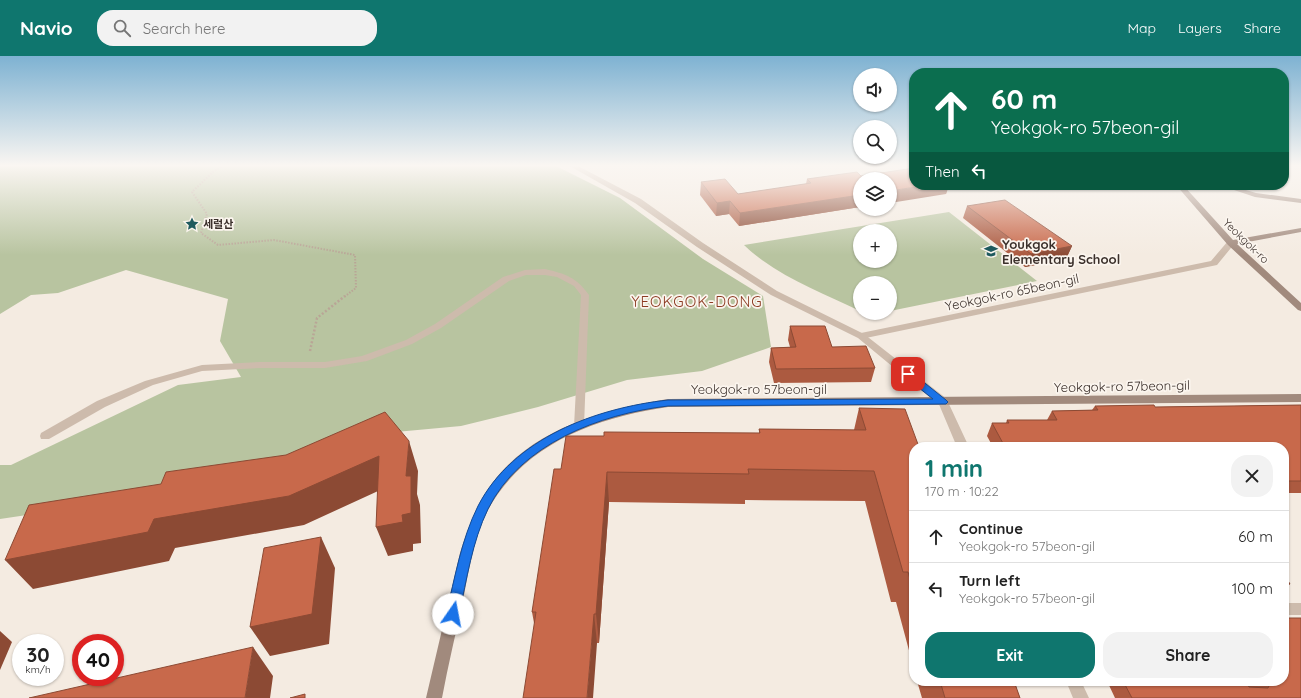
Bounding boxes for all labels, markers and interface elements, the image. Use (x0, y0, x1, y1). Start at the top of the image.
search box (97, 10, 377, 46)
text: Navio (20, 16, 73, 40)
icon: search (111, 17, 133, 39)
text: Search here (143, 19, 226, 38)
text: Map (1127, 19, 1156, 37)
text: Layers (1178, 19, 1222, 37)
text: Share (1244, 19, 1281, 37)
map controls (853, 68, 897, 320)
button: sound (853, 68, 897, 112)
text: 60 m (991, 81, 1057, 116)
icon: ahead (925, 84, 977, 136)
text: Yeokgok-ro 57beon-gil (991, 116, 1179, 139)
button: search (853, 120, 897, 164)
icon: left (968, 160, 990, 182)
text: Then (925, 162, 960, 181)
button: layers (853, 172, 897, 216)
place icon: 세럴산 (184, 216, 200, 232)
street label: Yeokgok-ro (1220, 216, 1272, 267)
place label: 세럴산 (203, 217, 233, 231)
button: + (853, 224, 897, 268)
place label: Youkgok Elementary School (1002, 236, 1120, 267)
school or university icon: Youkgok Elementary School (983, 243, 999, 259)
street label: Yeokgok-ro 65beon-gil (944, 270, 1080, 314)
button: − (853, 276, 897, 320)
district label: YEOKGOK-DONG (631, 292, 763, 311)
pin (891, 357, 925, 391)
icon: arrive (897, 363, 919, 385)
street label: Yeokgok-ro 57beon-gil (1054, 377, 1190, 395)
street label: Yeokgok-ro 57beon-gil (691, 381, 827, 397)
text: 1 min (925, 453, 983, 483)
button: close (1231, 455, 1273, 497)
text: 170 m · 10:22 (925, 483, 999, 499)
text: Continue (959, 519, 1023, 538)
icon: ahead (925, 526, 947, 548)
text: 60 m (1238, 527, 1273, 546)
text: Yeokgok-ro 57beon-gil (959, 538, 1095, 554)
text: Turn left (959, 571, 1021, 590)
icon: left (925, 578, 947, 600)
text: 100 m (1232, 579, 1273, 598)
text: Yeokgok-ro 57beon-gil (959, 590, 1095, 606)
position arrow (432, 593, 474, 635)
button: Exit (925, 632, 1095, 678)
button: Share (1103, 632, 1273, 678)
speed limit sign: 40 (72, 634, 124, 686)
text: 30 (26, 642, 50, 667)
text: km/h (25, 663, 51, 676)

